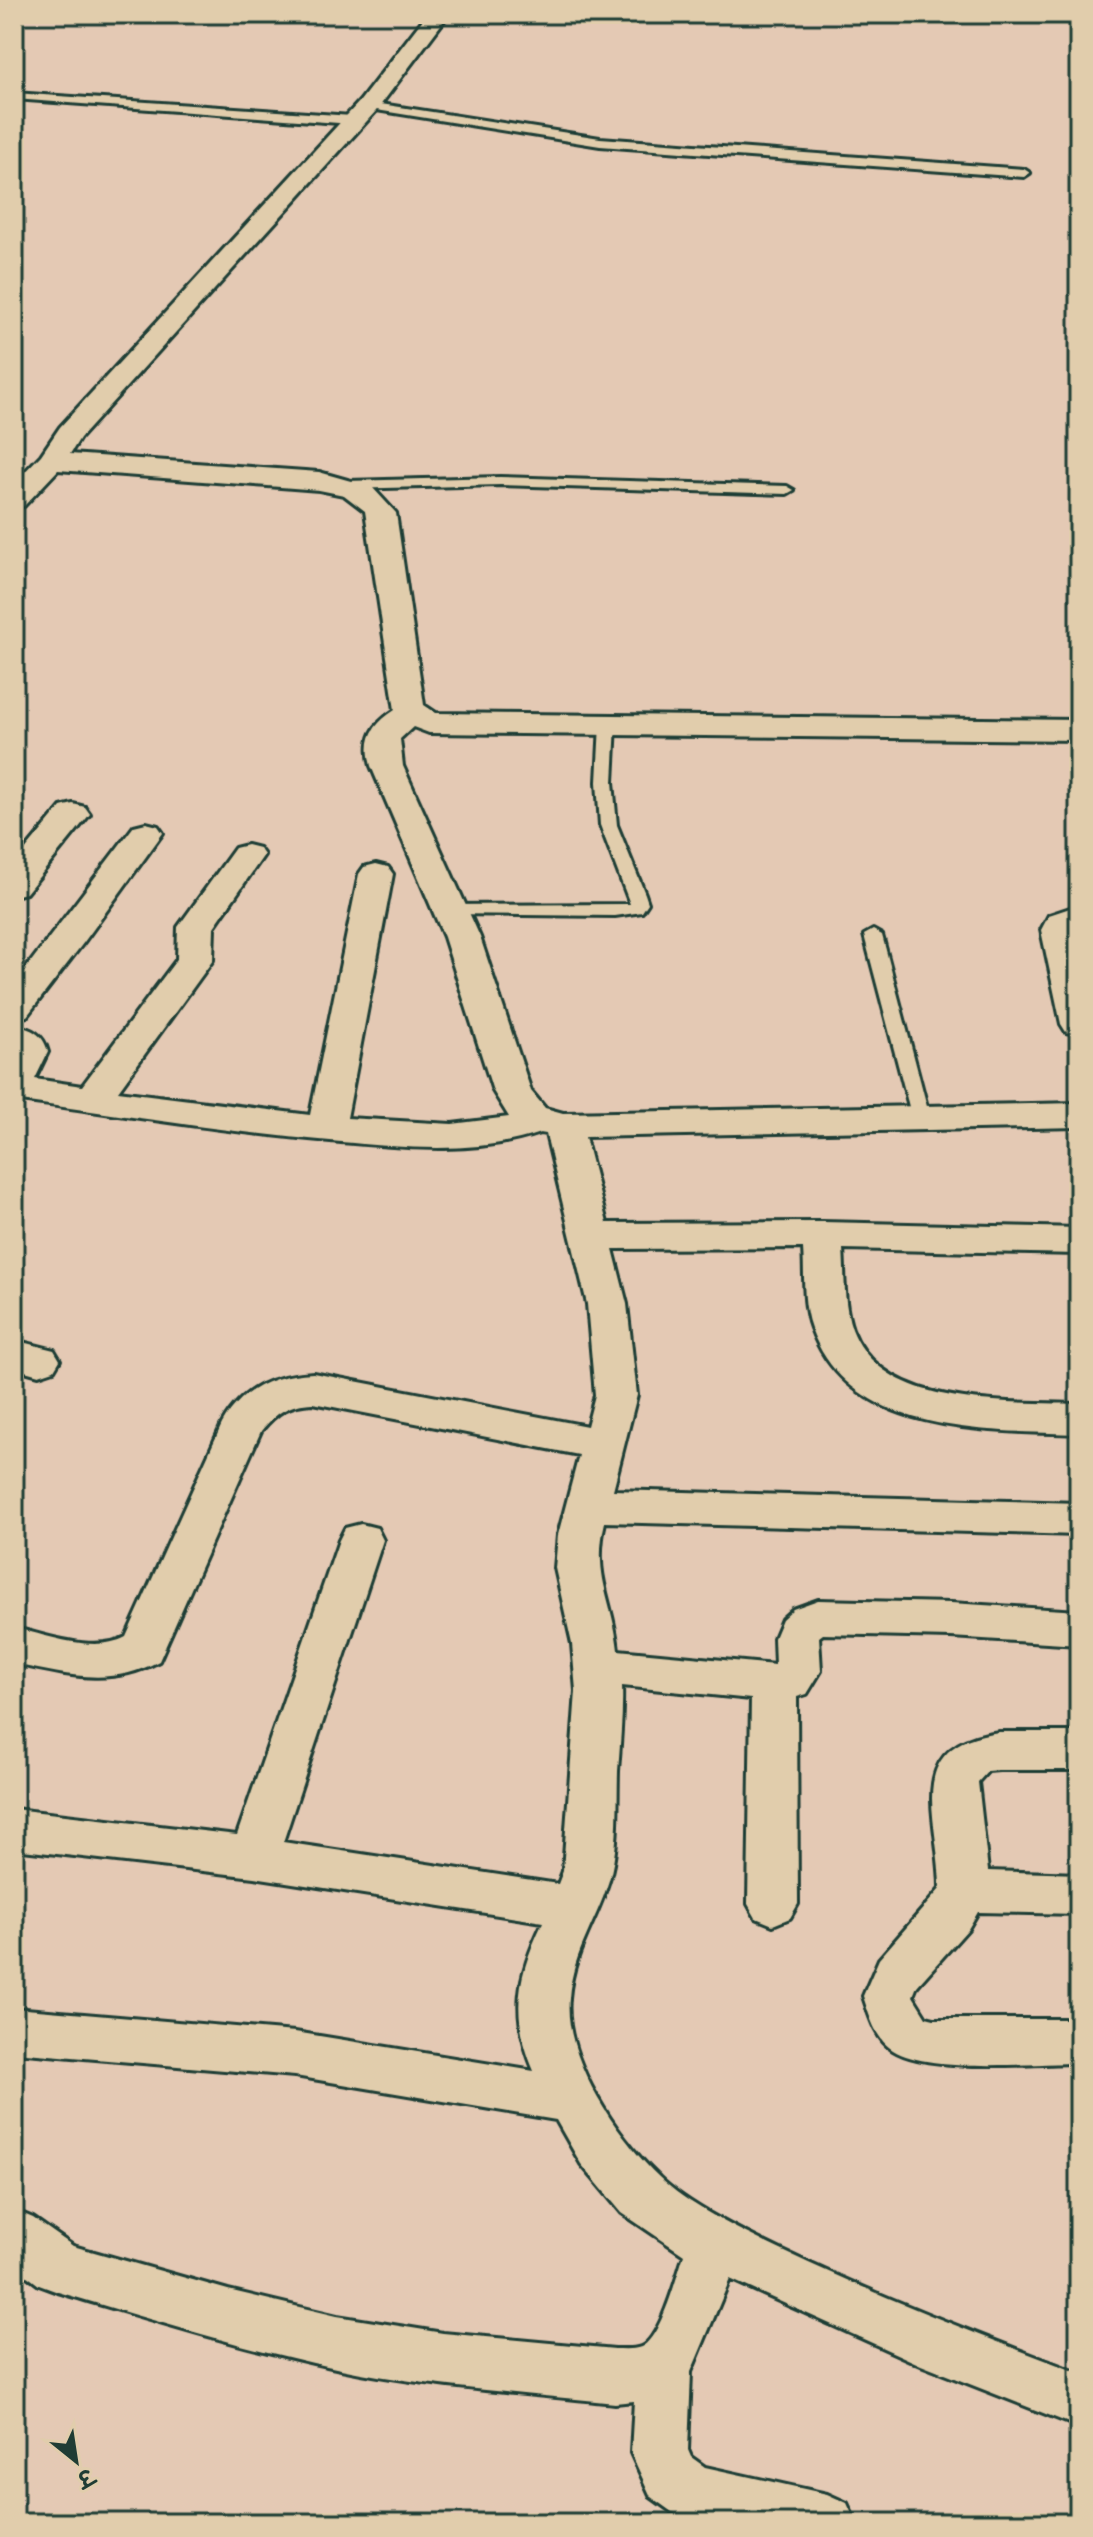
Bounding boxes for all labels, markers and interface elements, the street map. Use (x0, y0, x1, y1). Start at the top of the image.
north arrow (36, 2421, 116, 2501)
text: उ (69, 2459, 99, 2491)

